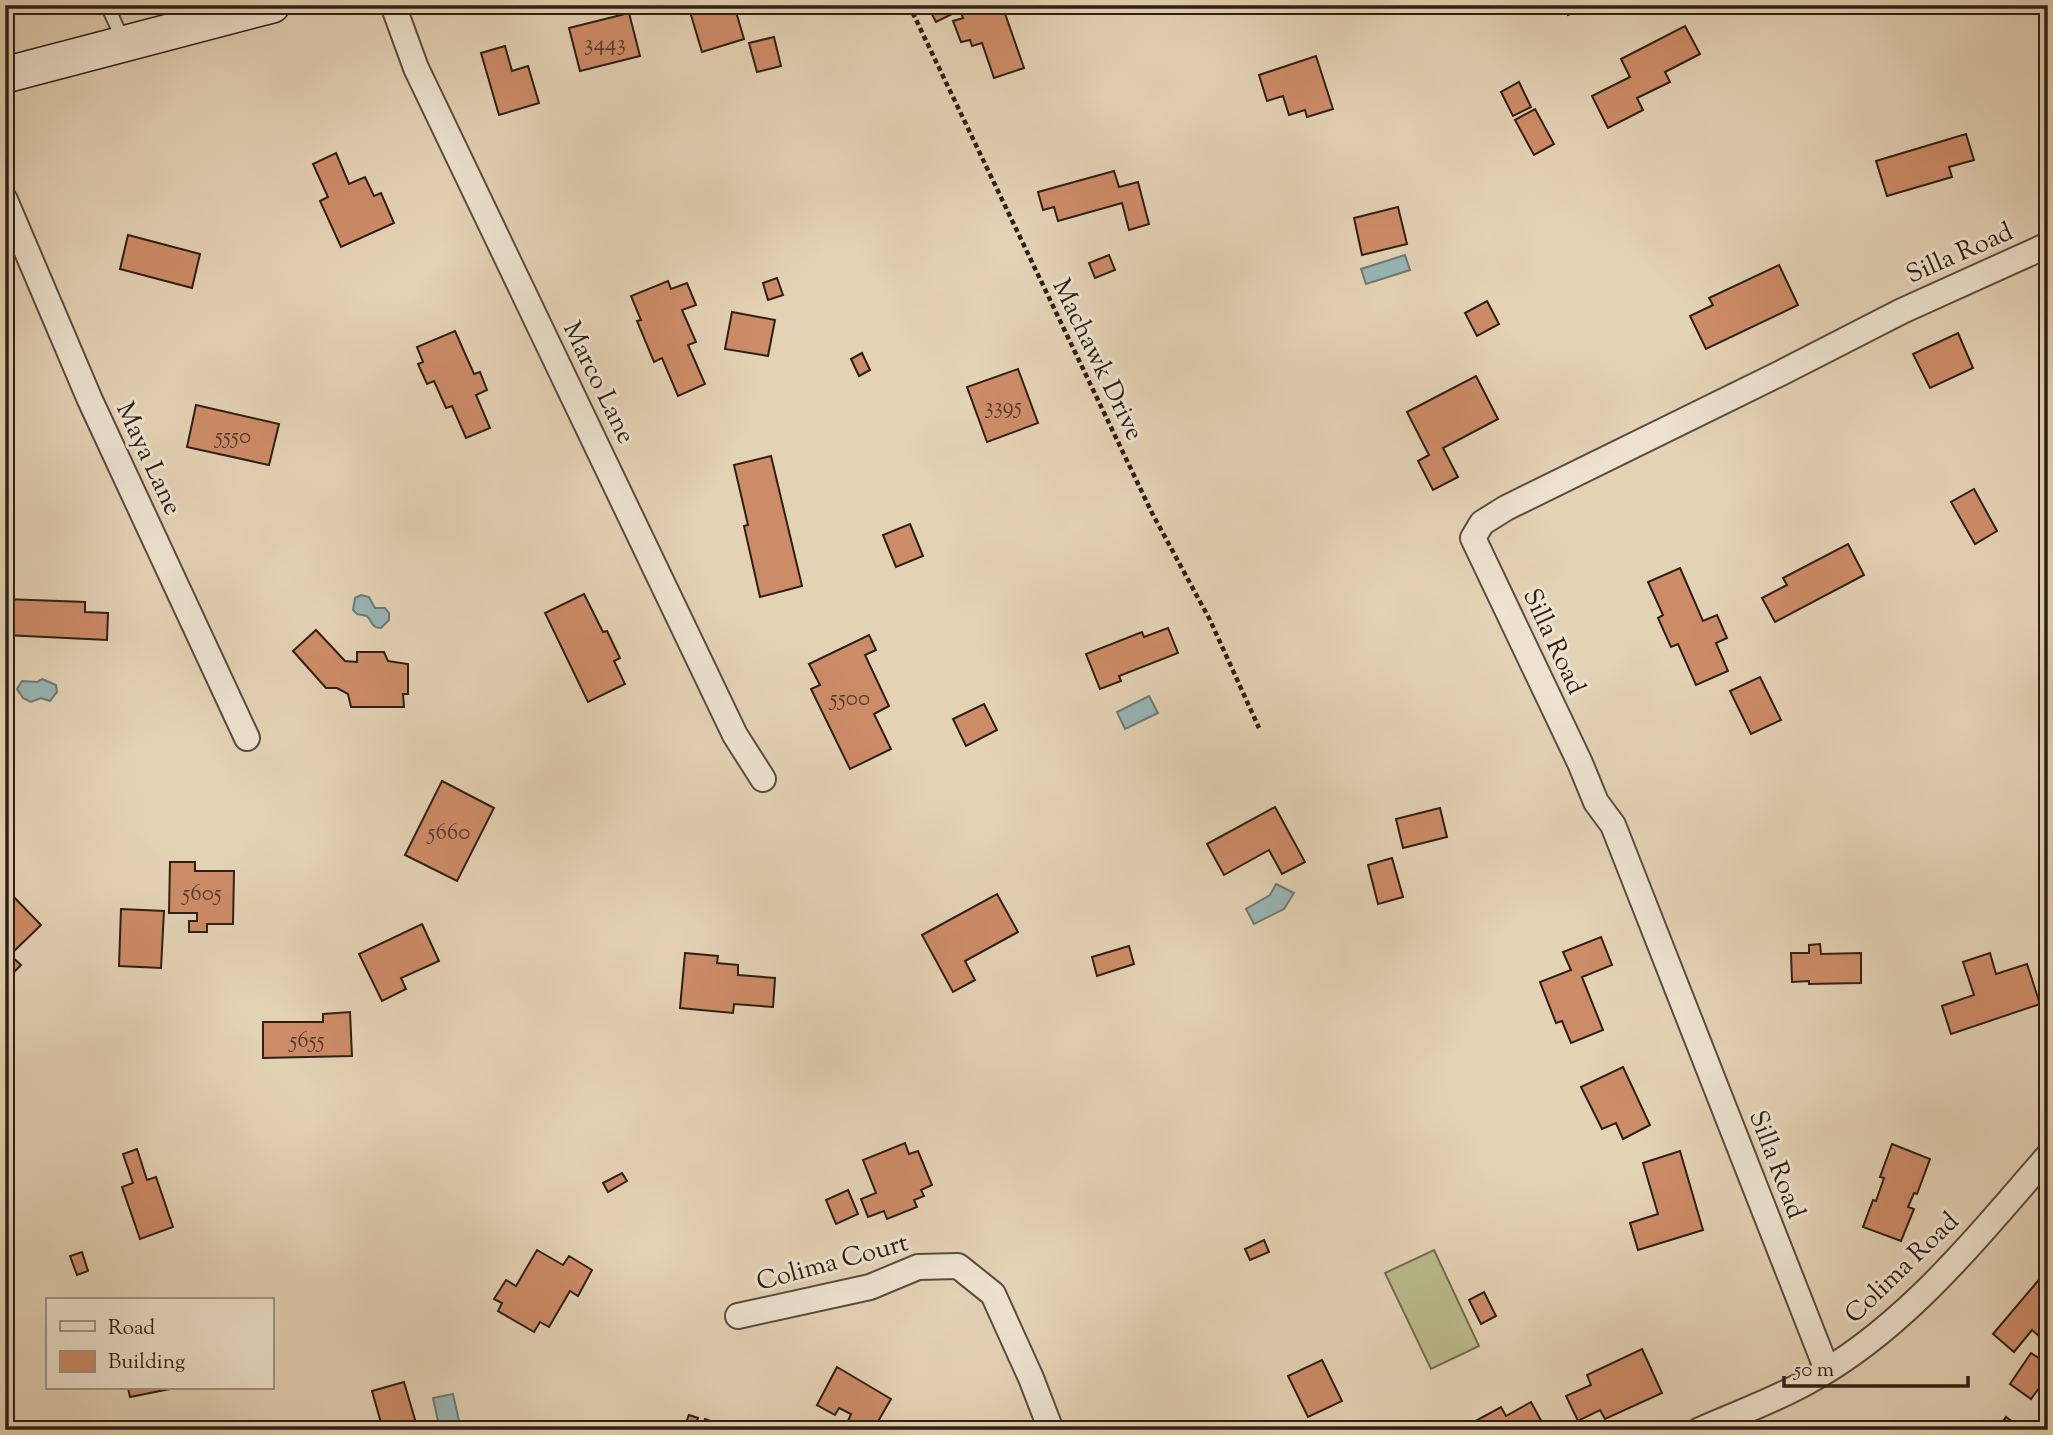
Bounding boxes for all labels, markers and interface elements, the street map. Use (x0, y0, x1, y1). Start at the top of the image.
house number: 3443 (584, 28, 626, 61)
street label: Silla Road (1901, 214, 2020, 294)
street label: Machawk Drive (1042, 273, 1152, 447)
street label: Marco Lane (552, 316, 643, 450)
house number: 3395 (984, 391, 1022, 424)
street label: Maya Lane (105, 396, 190, 522)
house number: 5550 (213, 421, 251, 454)
street label: Silla Road (1512, 583, 1594, 702)
house number: 5500 (828, 683, 870, 716)
house number: 5660 (426, 817, 470, 850)
house number: 5605 (180, 878, 222, 911)
house number: 5655 (287, 1025, 325, 1058)
street label: Silla Road (1738, 1105, 1813, 1225)
street label: Colima Road (1837, 1204, 1968, 1333)
street label: Colima Court (752, 1225, 913, 1301)
legend (46, 1298, 273, 1390)
text: Road (108, 1314, 155, 1344)
scale bar (1784, 1344, 1967, 1388)
text: Building (108, 1348, 185, 1378)
text: 50 m (1793, 1356, 1834, 1386)

